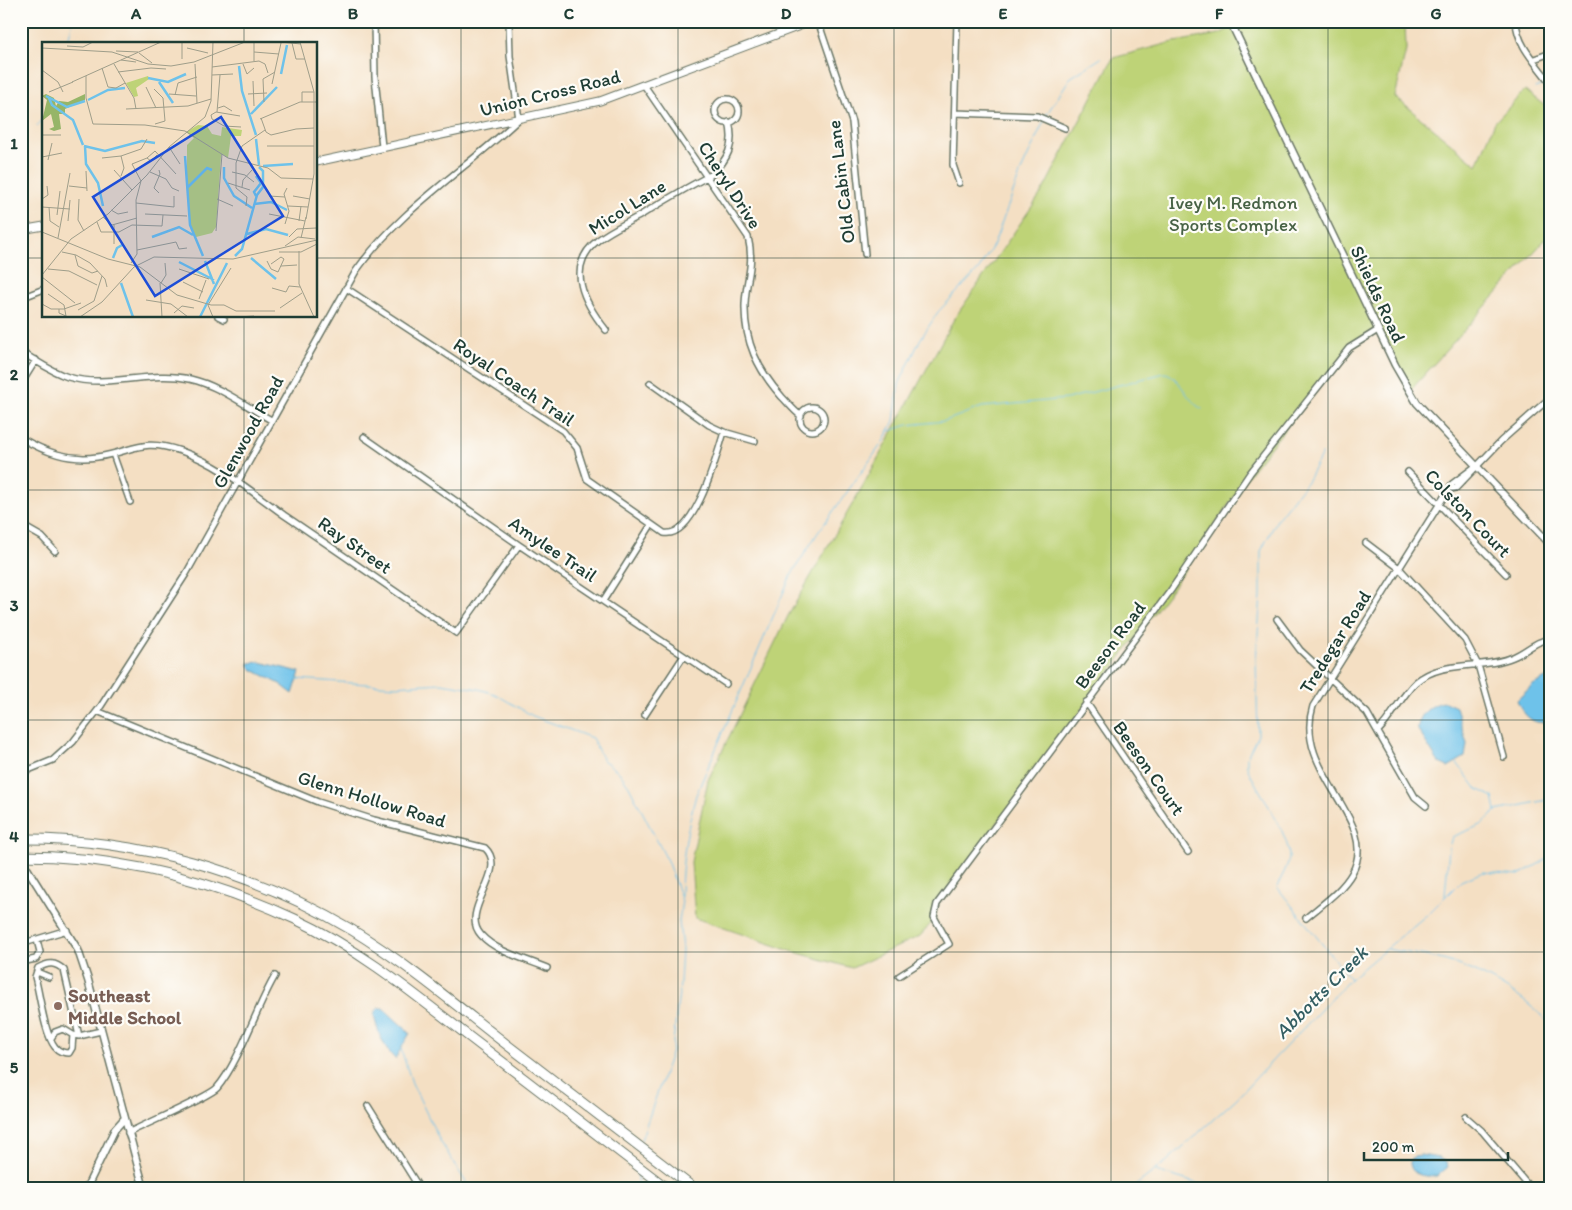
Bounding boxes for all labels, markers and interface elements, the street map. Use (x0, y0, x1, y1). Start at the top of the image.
text: A (130, 4, 142, 23)
text: B (348, 4, 359, 23)
text: C (564, 4, 575, 23)
text: D (781, 4, 792, 23)
text: E (999, 4, 1008, 23)
text: F (1215, 4, 1224, 23)
text: G (1430, 4, 1442, 23)
inset map (42, 42, 318, 318)
street label: Union Cross Road (477, 64, 623, 122)
street label: Old Cabin Lane (822, 119, 860, 245)
text: 1 (10, 134, 18, 153)
street label: Cheryl Drive (693, 137, 767, 233)
street label: Micol Lane (584, 174, 670, 240)
park label: Ivey M. Redmon Sports Complex (1168, 191, 1298, 236)
street label: Shields Road (1346, 242, 1410, 346)
street label: Royal Coach Trail (449, 333, 580, 431)
text: 2 (10, 365, 19, 384)
street label: Glenwood Road (208, 372, 288, 492)
street label: Colston Court (1420, 464, 1516, 562)
street label: Ray Street (314, 511, 396, 579)
street label: Amylee Trail (504, 511, 602, 587)
street label: Tredegar Road (1294, 586, 1376, 698)
text: 3 (10, 596, 19, 615)
street label: Beeson Road (1070, 596, 1151, 693)
street label: Beeson Court (1108, 716, 1190, 820)
street label: Glenn Hollow Road (295, 765, 450, 833)
text: 4 (9, 827, 19, 846)
water label: Abbotts Creek (1270, 939, 1374, 1043)
place label: Southeast Middle School (68, 984, 182, 1029)
marker: Southeast Middle School (52, 1000, 64, 1012)
text: 5 (10, 1058, 19, 1077)
scale bar (1364, 1130, 1508, 1162)
text: 200 m (1372, 1138, 1415, 1156)

